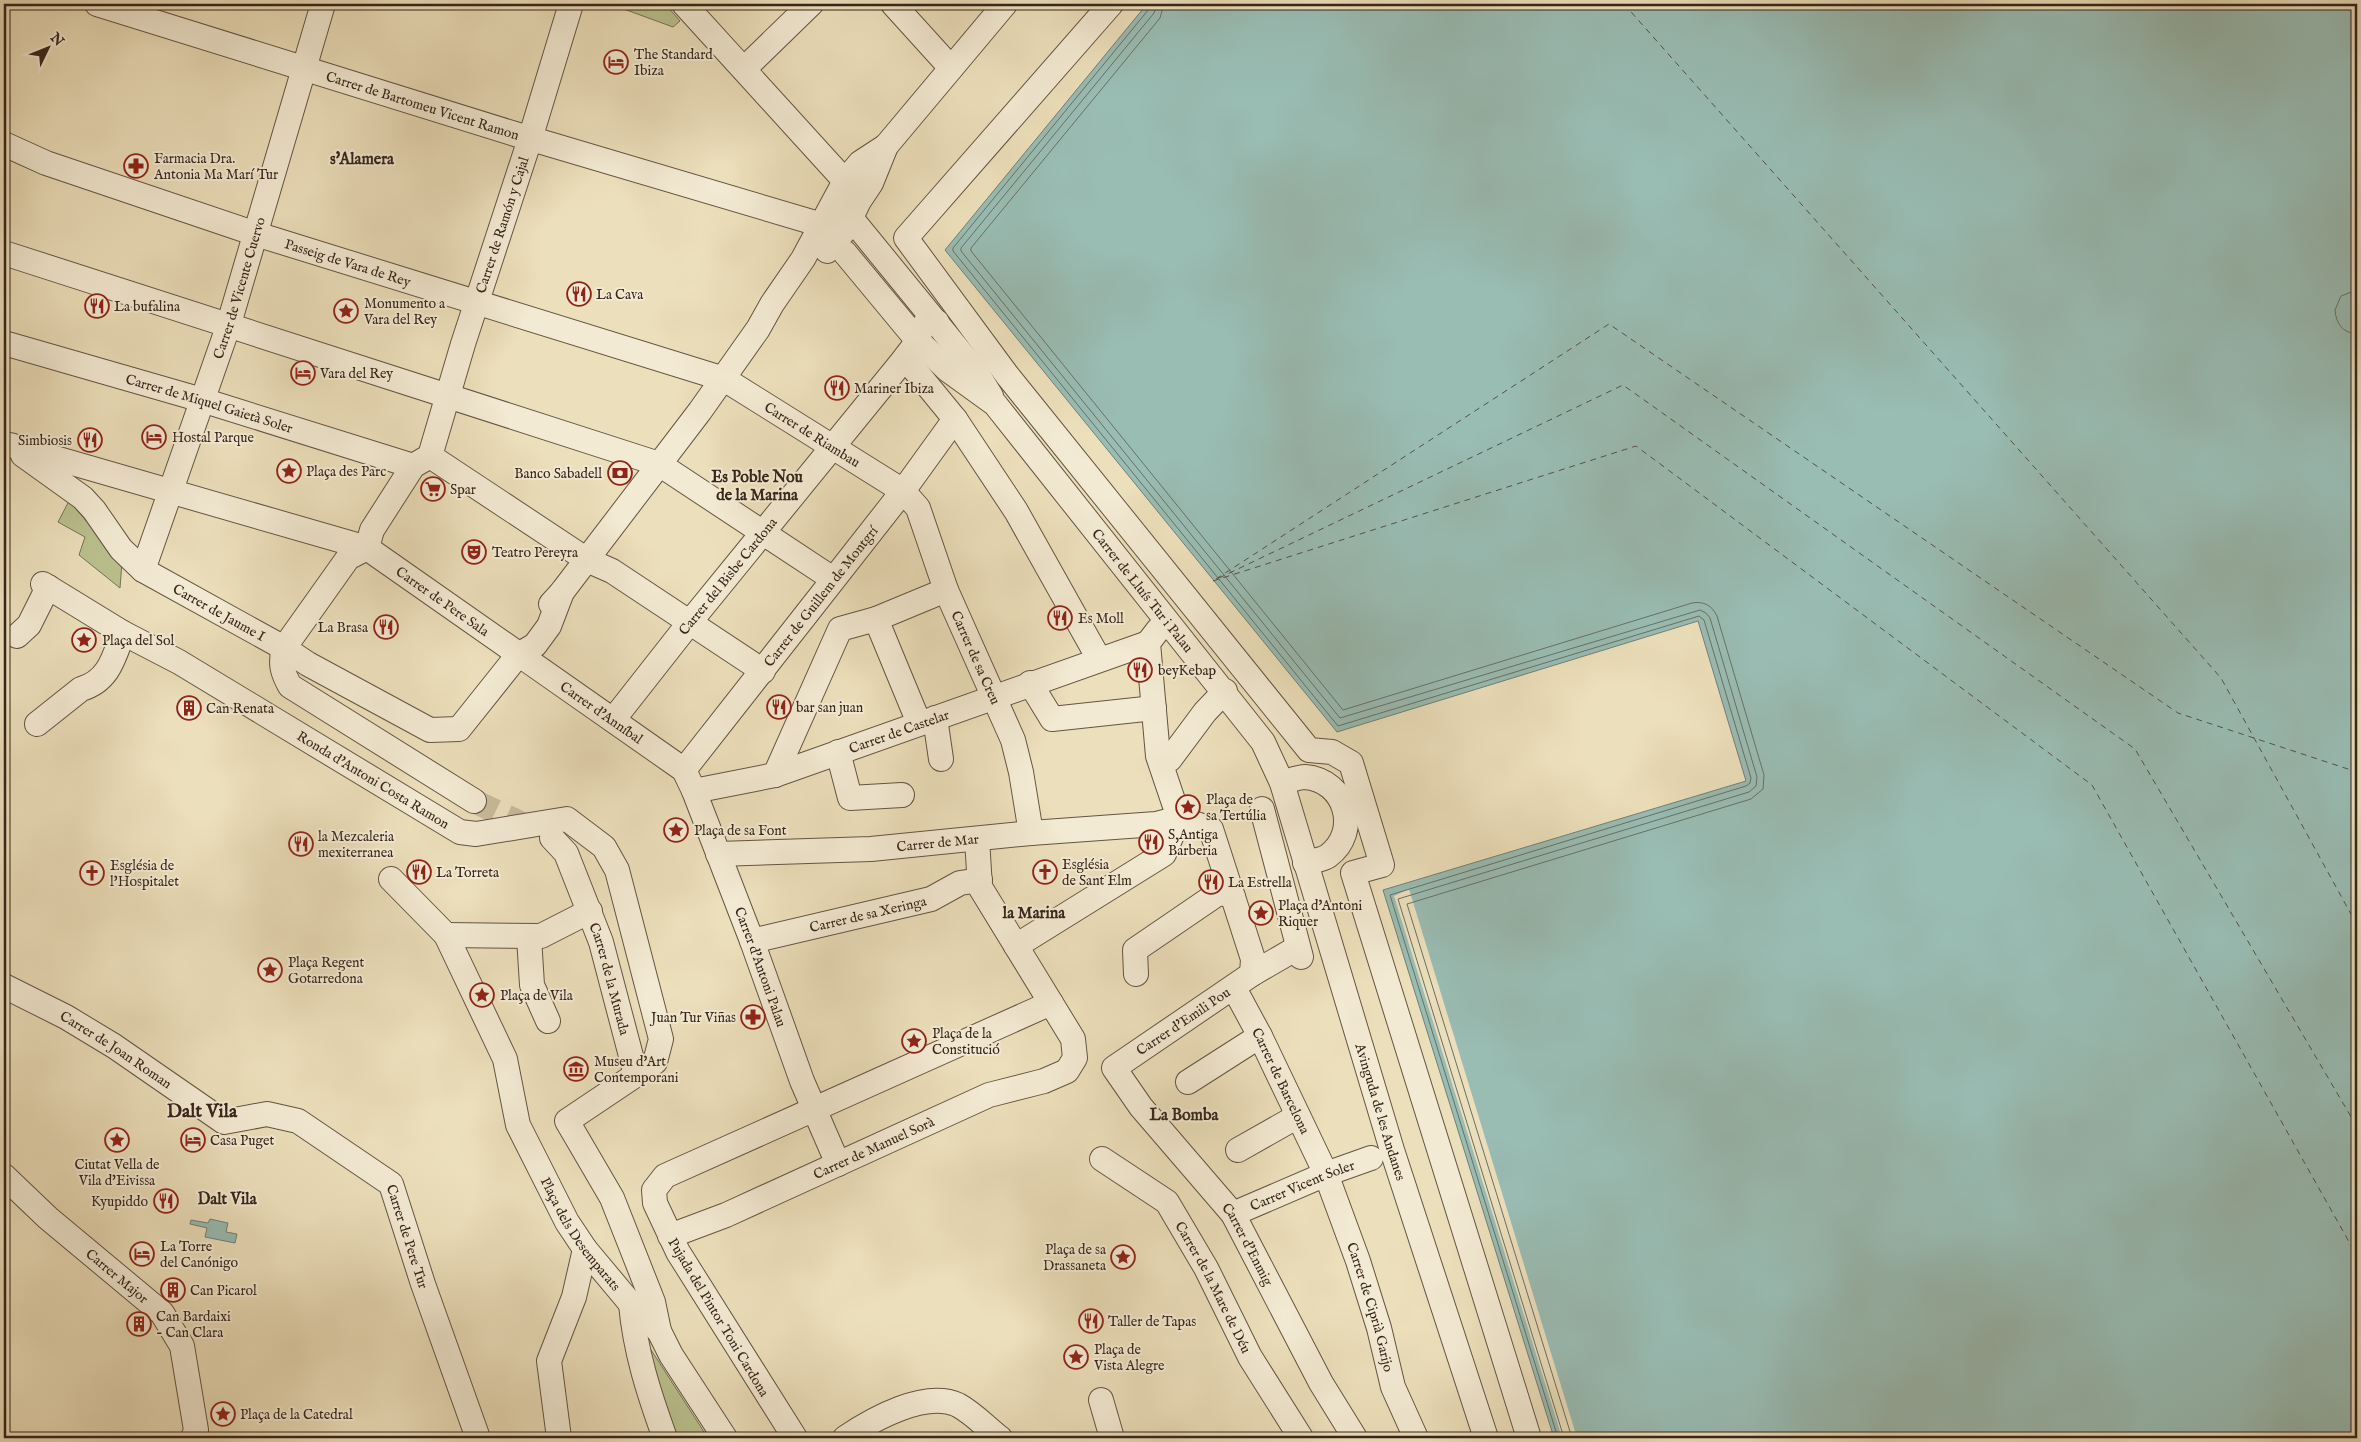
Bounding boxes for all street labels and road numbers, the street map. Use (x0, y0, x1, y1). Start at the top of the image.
street label: Carrer de Bartomeu Vicent Ramon (324, 68, 522, 145)
street label: Carrer de Ramón y Cajal (472, 155, 534, 296)
street label: Carrer de Vicente Cuervo (209, 215, 270, 362)
street label: Passeig de Vara de Rey (282, 235, 413, 291)
street label: Carrer de Miquel Gaietà Soler (123, 370, 295, 438)
street label: Carrer de Riambau (760, 398, 863, 472)
street label: Carrer del Bisbe Cardona (675, 513, 782, 639)
street label: Carrer de Guillem de Montgrí (760, 522, 883, 671)
street label: Carrer de Lluís Tur i Palau (1087, 525, 1197, 657)
street label: Carrer de Pere Sala (392, 563, 493, 641)
street label: Carrer de Jaume I (169, 580, 268, 646)
street label: Carrer de sa Creu (946, 608, 1004, 707)
street label: Carrer d'Anníbal (556, 678, 646, 748)
street label: Carrer de Castelar (847, 706, 952, 758)
street label: Ronda d'Antoni Costa Ramon (293, 727, 453, 834)
street label: Carrer de Mar (896, 830, 980, 856)
street label: Carrer de sa Xeringa (808, 892, 929, 937)
street label: Carrer d'Antoni Palau (730, 905, 790, 1030)
street label: Carrer de la Murada (584, 920, 633, 1038)
street label: Carrer d'Emili Pou (1133, 984, 1234, 1060)
street label: Carrer de Joan Roman (57, 1007, 175, 1094)
street label: Carrer de Barcelona (1247, 1025, 1314, 1138)
street label: Avinguda de les Andanes (1350, 1040, 1409, 1183)
street label: Carrer de Manuel Sorà (811, 1113, 938, 1184)
street label: Carrer Vicent Soler (1247, 1157, 1357, 1216)
street label: Plaça dels Desemparats (536, 1174, 624, 1295)
street label: Carrer de Pere Tur (382, 1182, 432, 1291)
street label: Carrer d'Enmig (1217, 1199, 1277, 1289)
street label: Carrer de la Mare de Déu (1170, 1218, 1255, 1356)
street label: Pujada del Pintor Toni Cardona (664, 1235, 773, 1401)
street label: Carrer de Ciprià Garijo (1342, 1240, 1397, 1374)
street label: Carrer Major (82, 1245, 152, 1308)

